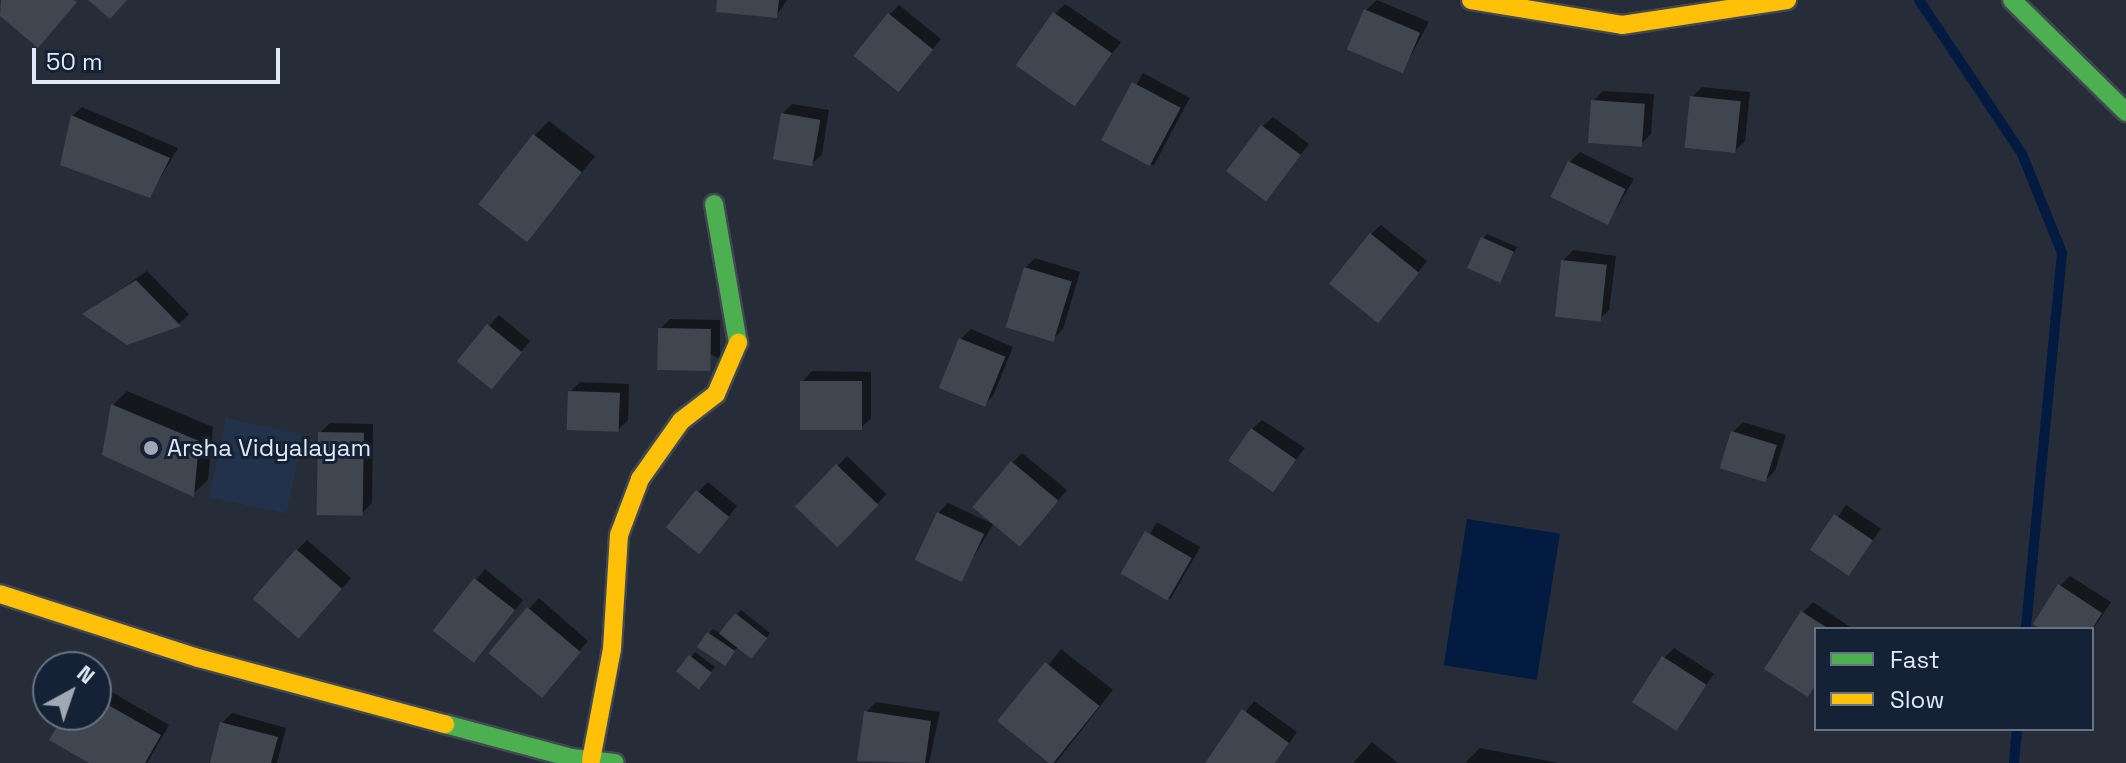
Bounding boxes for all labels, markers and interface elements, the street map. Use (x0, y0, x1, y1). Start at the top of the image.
scale bar (36, 32, 284, 82)
text: 50 m (46, 46, 103, 77)
place label: Arsha Vidyalayam (167, 434, 371, 462)
marker: Arsha Vidyalayam (142, 439, 160, 457)
legend (1814, 627, 2094, 731)
text: Fast (1890, 644, 1940, 675)
north arrow (32, 651, 112, 731)
text: N (71, 659, 101, 690)
text: Slow (1890, 684, 1944, 715)

